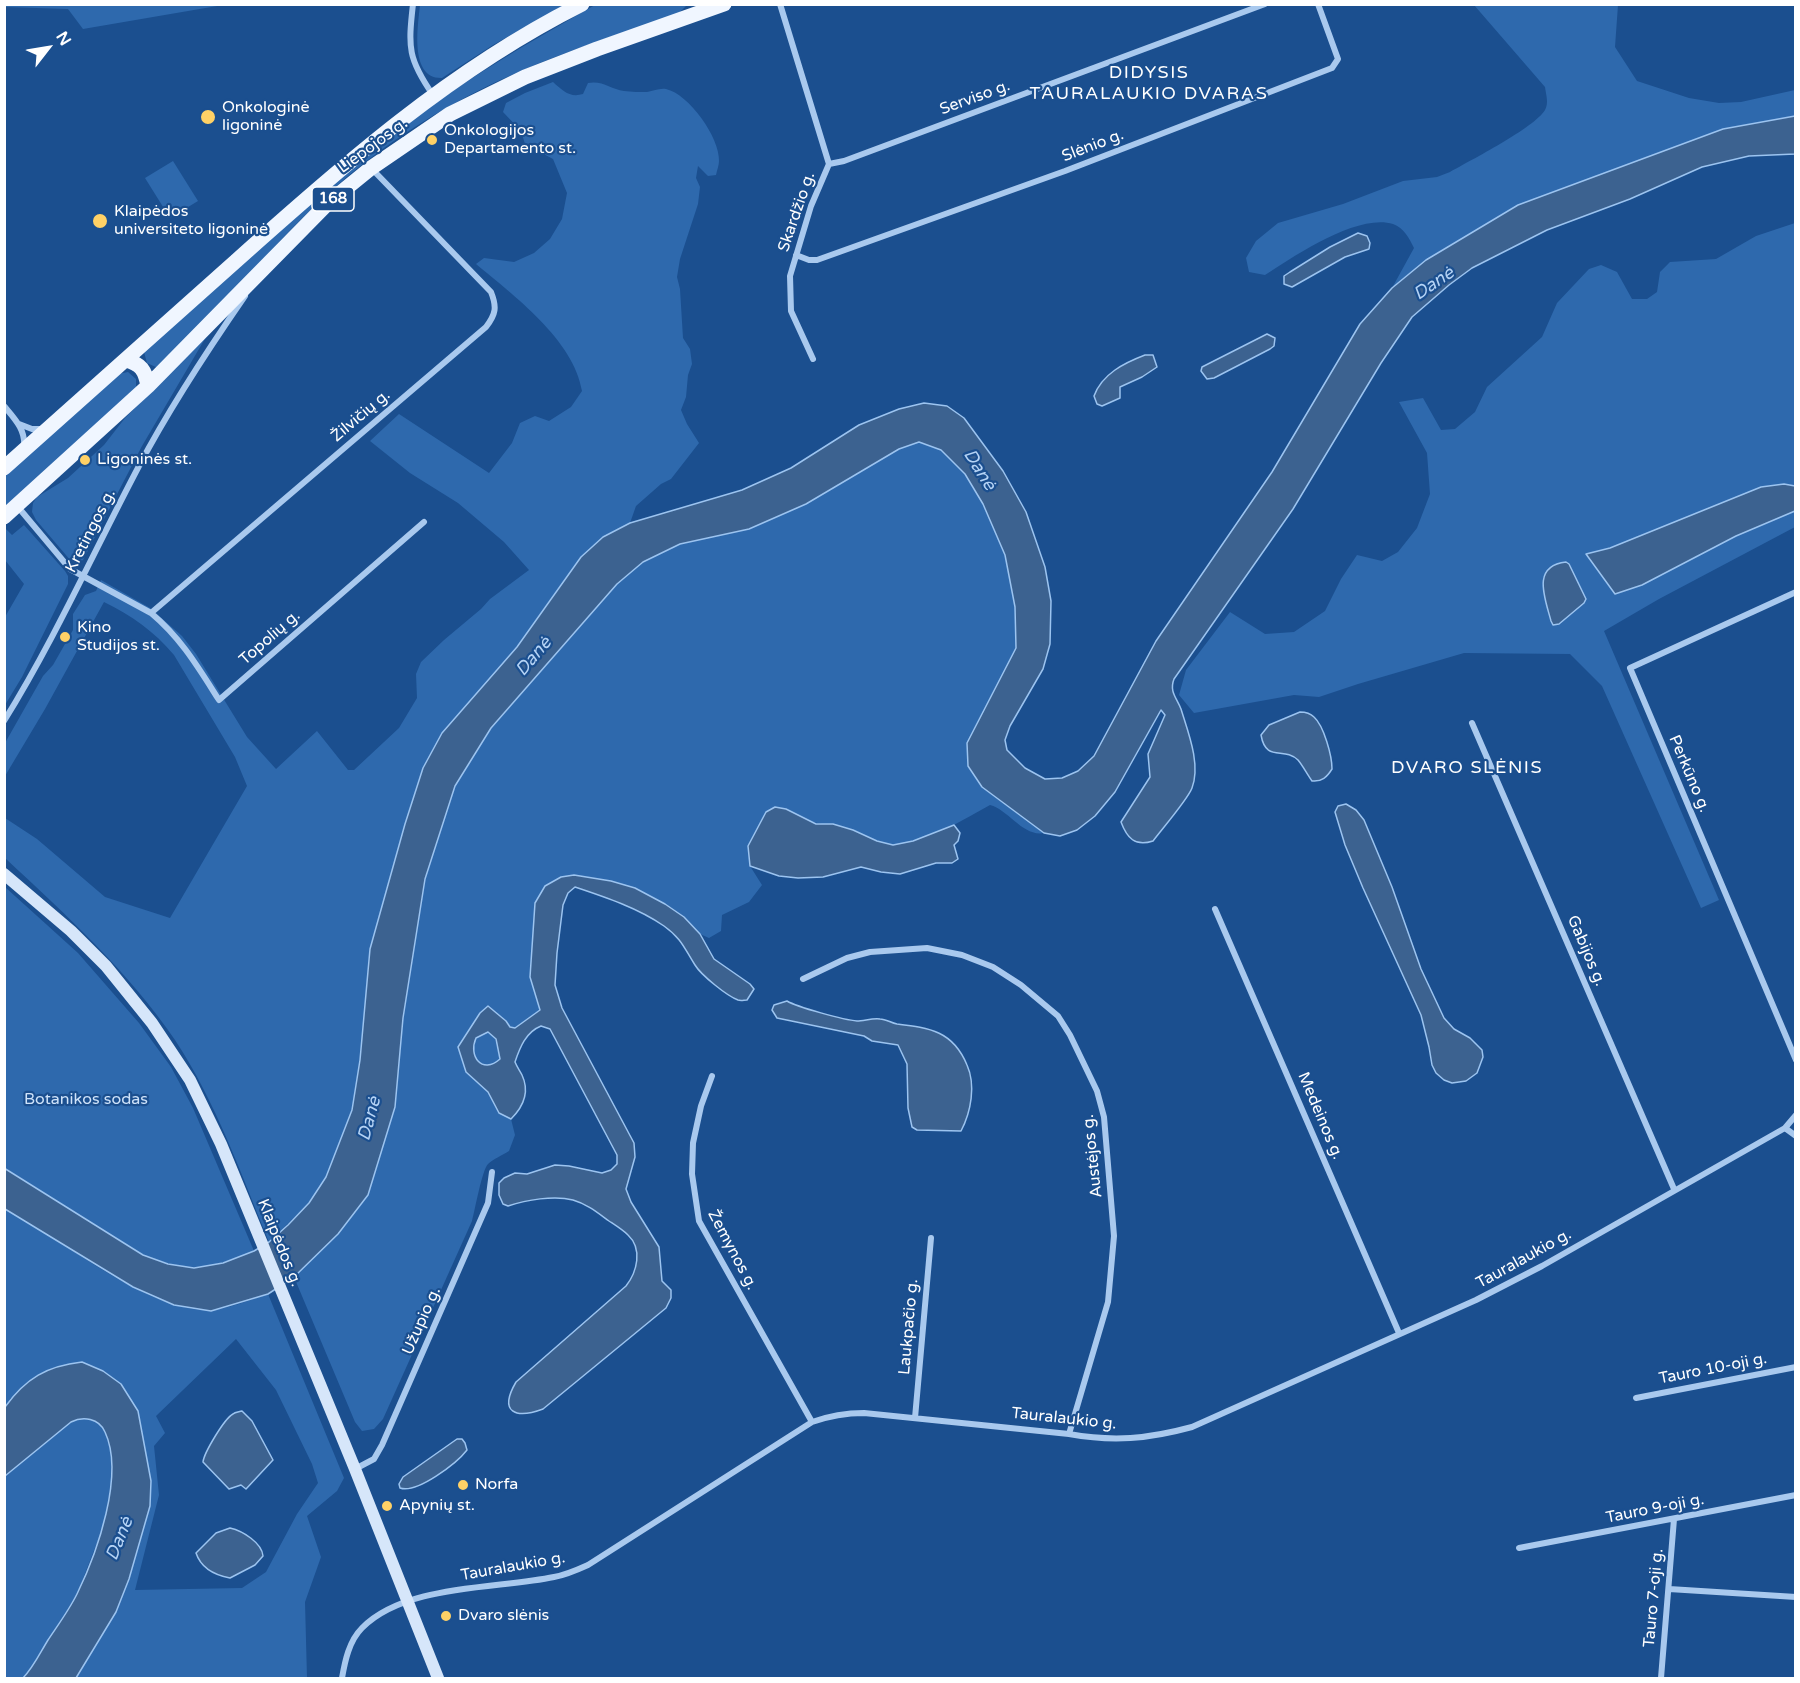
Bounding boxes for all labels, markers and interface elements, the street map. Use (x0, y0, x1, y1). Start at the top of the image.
north arrow (18, 18, 78, 78)
text: N (52, 28, 75, 49)
district label: DIDYSIS TAURALAUKIO DVARAS (1030, 62, 1268, 104)
street label: Serviso g. (937, 76, 1013, 120)
place label: Onkologinė ligoninė (222, 98, 309, 136)
marker: Onkologinė ligoninė (199, 108, 217, 126)
street label: Liepojos g. (334, 114, 412, 178)
place label: Onkologijos Departamento st. (444, 121, 576, 159)
street label: Slėnio g. (1059, 125, 1127, 167)
marker: Onkologijos Departamento st. (425, 133, 439, 147)
street label: Skardžio g. (774, 169, 820, 255)
road number: 168 (312, 187, 354, 211)
place label: Klaipėdos universiteto ligoninė (114, 202, 268, 240)
marker: Klaipėdos universiteto ligoninė (91, 212, 109, 230)
water label: Danė (1409, 263, 1459, 305)
street label: Žilvičių g. (328, 386, 394, 446)
water label: Danė (958, 445, 1000, 495)
place label: Ligoninės st. (97, 450, 192, 470)
marker: Ligoninės st. (78, 453, 92, 467)
street label: Kretingos g. (62, 486, 120, 576)
street label: Topolių g. (236, 606, 304, 670)
place label: Kino Studijos st. (77, 618, 160, 656)
marker: Kino Studijos st. (58, 630, 72, 644)
water label: Danė (511, 633, 557, 681)
street label: Perkūno g. (1664, 732, 1714, 816)
district label: DVARO SLĖNIS (1391, 757, 1543, 779)
street label: Gabijos g. (1562, 913, 1610, 989)
street label: Medeinos g. (1293, 1069, 1347, 1163)
park label: Botanikos sodas (24, 1090, 148, 1110)
water label: Danė (354, 1095, 386, 1143)
street label: Austėjos g. (1079, 1113, 1107, 1199)
street label: Klaipėdos g. (253, 1196, 305, 1290)
street label: Žemynos g. (703, 1207, 761, 1293)
street label: Tauralaukio g. (1473, 1225, 1575, 1293)
street label: Laukpačio g. (895, 1278, 923, 1376)
street label: Užupio g. (399, 1284, 445, 1358)
street label: Tauro 10-oji g. (1657, 1349, 1769, 1389)
street label: Tauralaukio g. (1010, 1404, 1118, 1434)
place label: Norfa (475, 1475, 518, 1495)
marker: Norfa (456, 1478, 470, 1492)
street label: Tauro 9-oji g. (1604, 1490, 1706, 1528)
place label: Apynių st. (399, 1496, 475, 1516)
marker: Apynių st. (380, 1499, 394, 1513)
water label: Danė (102, 1514, 138, 1564)
street label: Tauralaukio g. (459, 1548, 567, 1586)
street label: Tauro 7-oji g. (1640, 1548, 1668, 1648)
place label: Dvaro slėnis (458, 1606, 549, 1626)
marker: Dvaro slėnis (439, 1609, 453, 1623)

